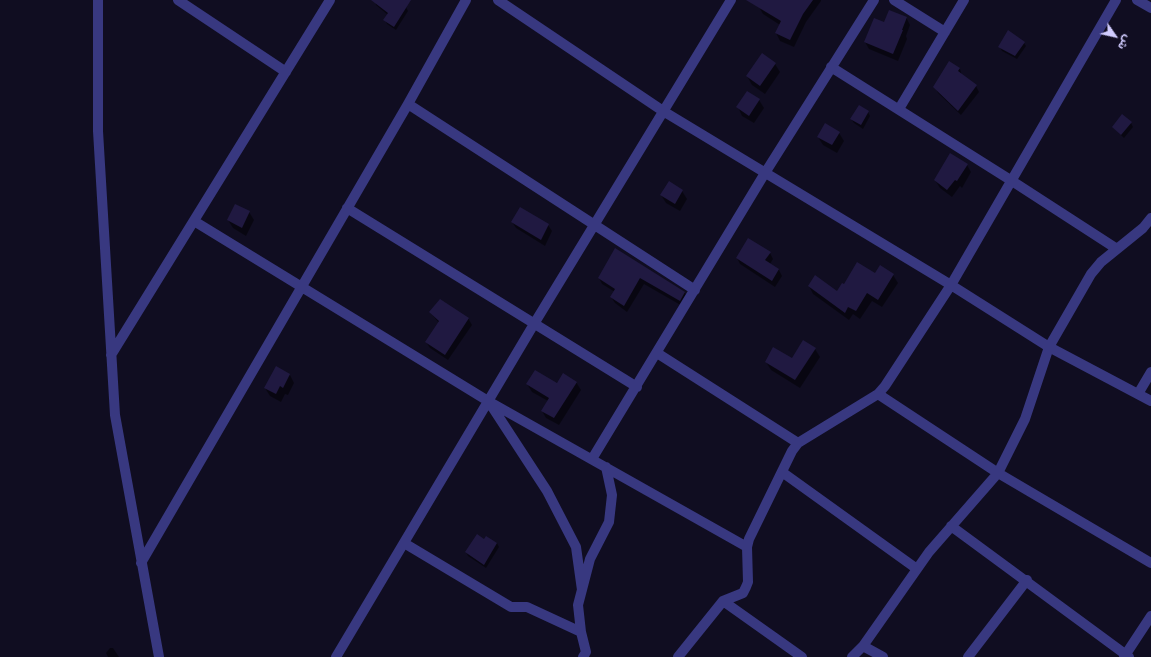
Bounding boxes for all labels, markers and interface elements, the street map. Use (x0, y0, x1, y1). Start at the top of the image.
north arrow (1095, 16, 1135, 56)
text: ش (1116, 33, 1134, 52)

